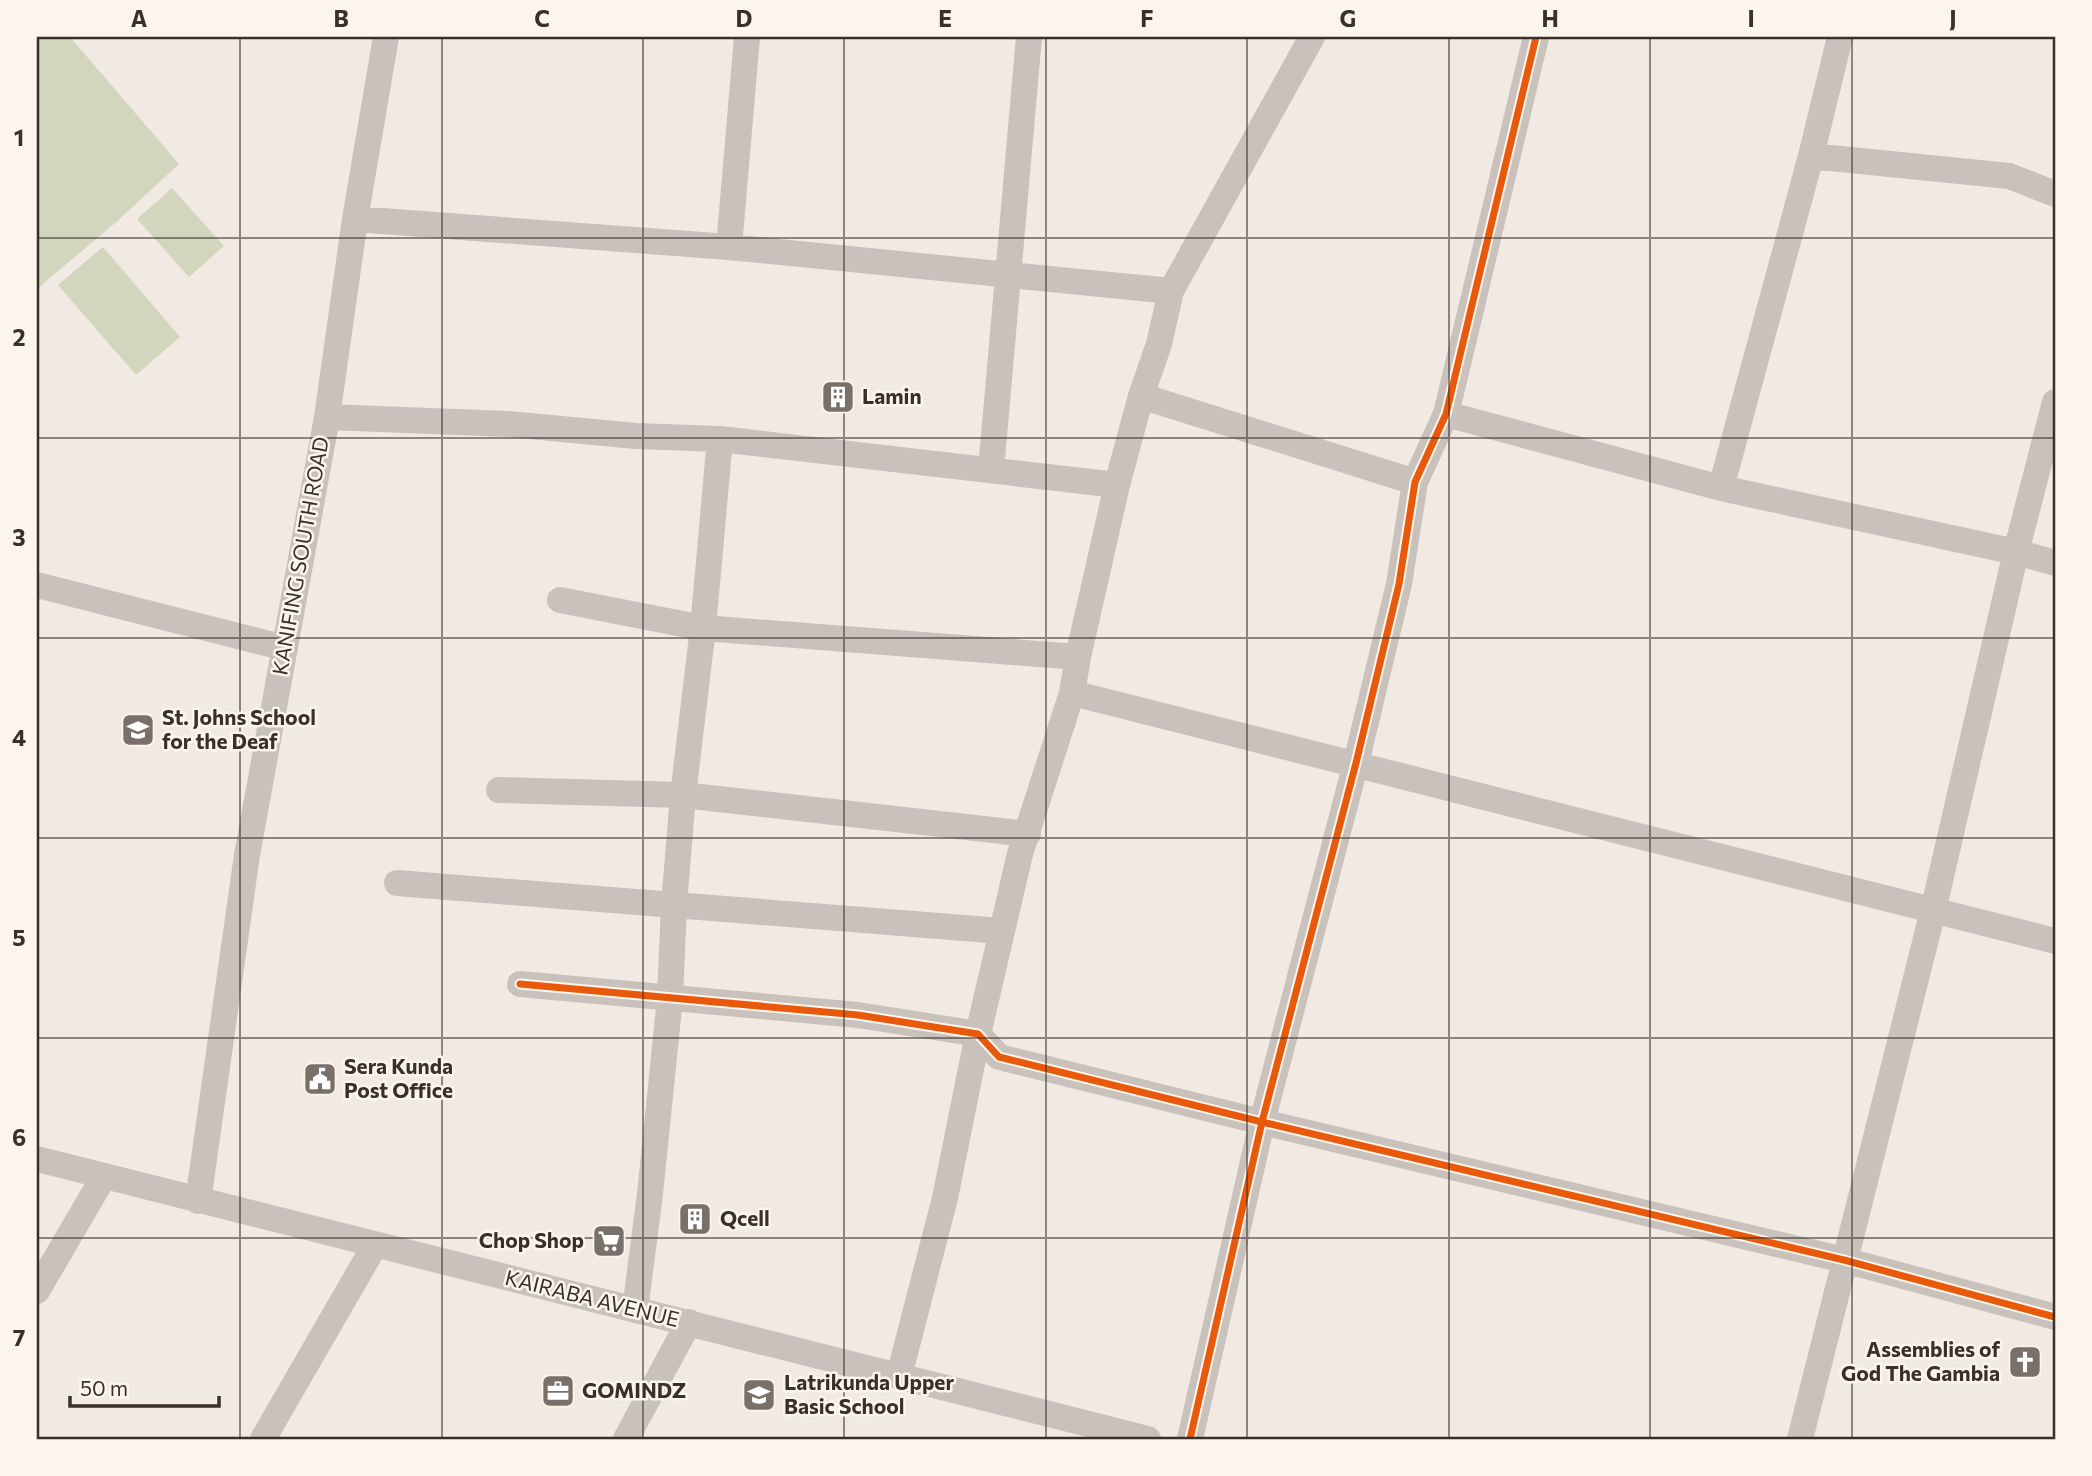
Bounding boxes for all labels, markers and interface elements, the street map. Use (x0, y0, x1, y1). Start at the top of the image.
text: A (131, 4, 148, 32)
text: B (333, 4, 349, 32)
text: C (534, 4, 550, 32)
text: D (736, 4, 753, 32)
text: E (938, 4, 952, 32)
text: F (1140, 4, 1154, 32)
text: G (1340, 4, 1356, 32)
text: H (1541, 4, 1559, 32)
text: I (1747, 4, 1755, 32)
text: J (1949, 4, 1957, 32)
text: 1 (14, 123, 24, 151)
text: 2 (12, 323, 26, 351)
building icon: Lamin (819, 378, 857, 416)
place label: Lamin (862, 383, 922, 408)
street label: KANIFING SOUTH ROAD (266, 435, 333, 677)
text: 3 (12, 523, 26, 551)
place label: St. Johns School for the Deaf (162, 704, 316, 753)
school or university icon: St. Johns School for the Deaf (119, 711, 157, 749)
text: 4 (12, 723, 26, 751)
text: 5 (12, 923, 26, 951)
place label: Sera Kunda Post Office (344, 1053, 453, 1102)
public building icon: Sera Kunda Post Office (301, 1060, 339, 1098)
text: 6 (12, 1123, 26, 1151)
building icon: Qcell (676, 1200, 714, 1238)
place label: Qcell (720, 1205, 770, 1230)
supermarket icon: Chop Shop (590, 1222, 628, 1260)
place label: Chop Shop (479, 1227, 584, 1252)
street label: KAIRABA AVENUE (503, 1264, 682, 1331)
text: 7 (13, 1323, 25, 1351)
place label: Assemblies of God The Gambia (1841, 1336, 2000, 1385)
church icon: Assemblies of God The Gambia (2006, 1343, 2044, 1381)
scale bar (70, 1364, 219, 1408)
place label: Latrikunda Upper Basic School (784, 1369, 954, 1418)
office icon: GOMINDZ (539, 1372, 577, 1410)
text: 50 m (80, 1375, 128, 1400)
school or university icon: Latrikunda Upper Basic School (740, 1376, 778, 1414)
place label: GOMINDZ (582, 1377, 686, 1402)

